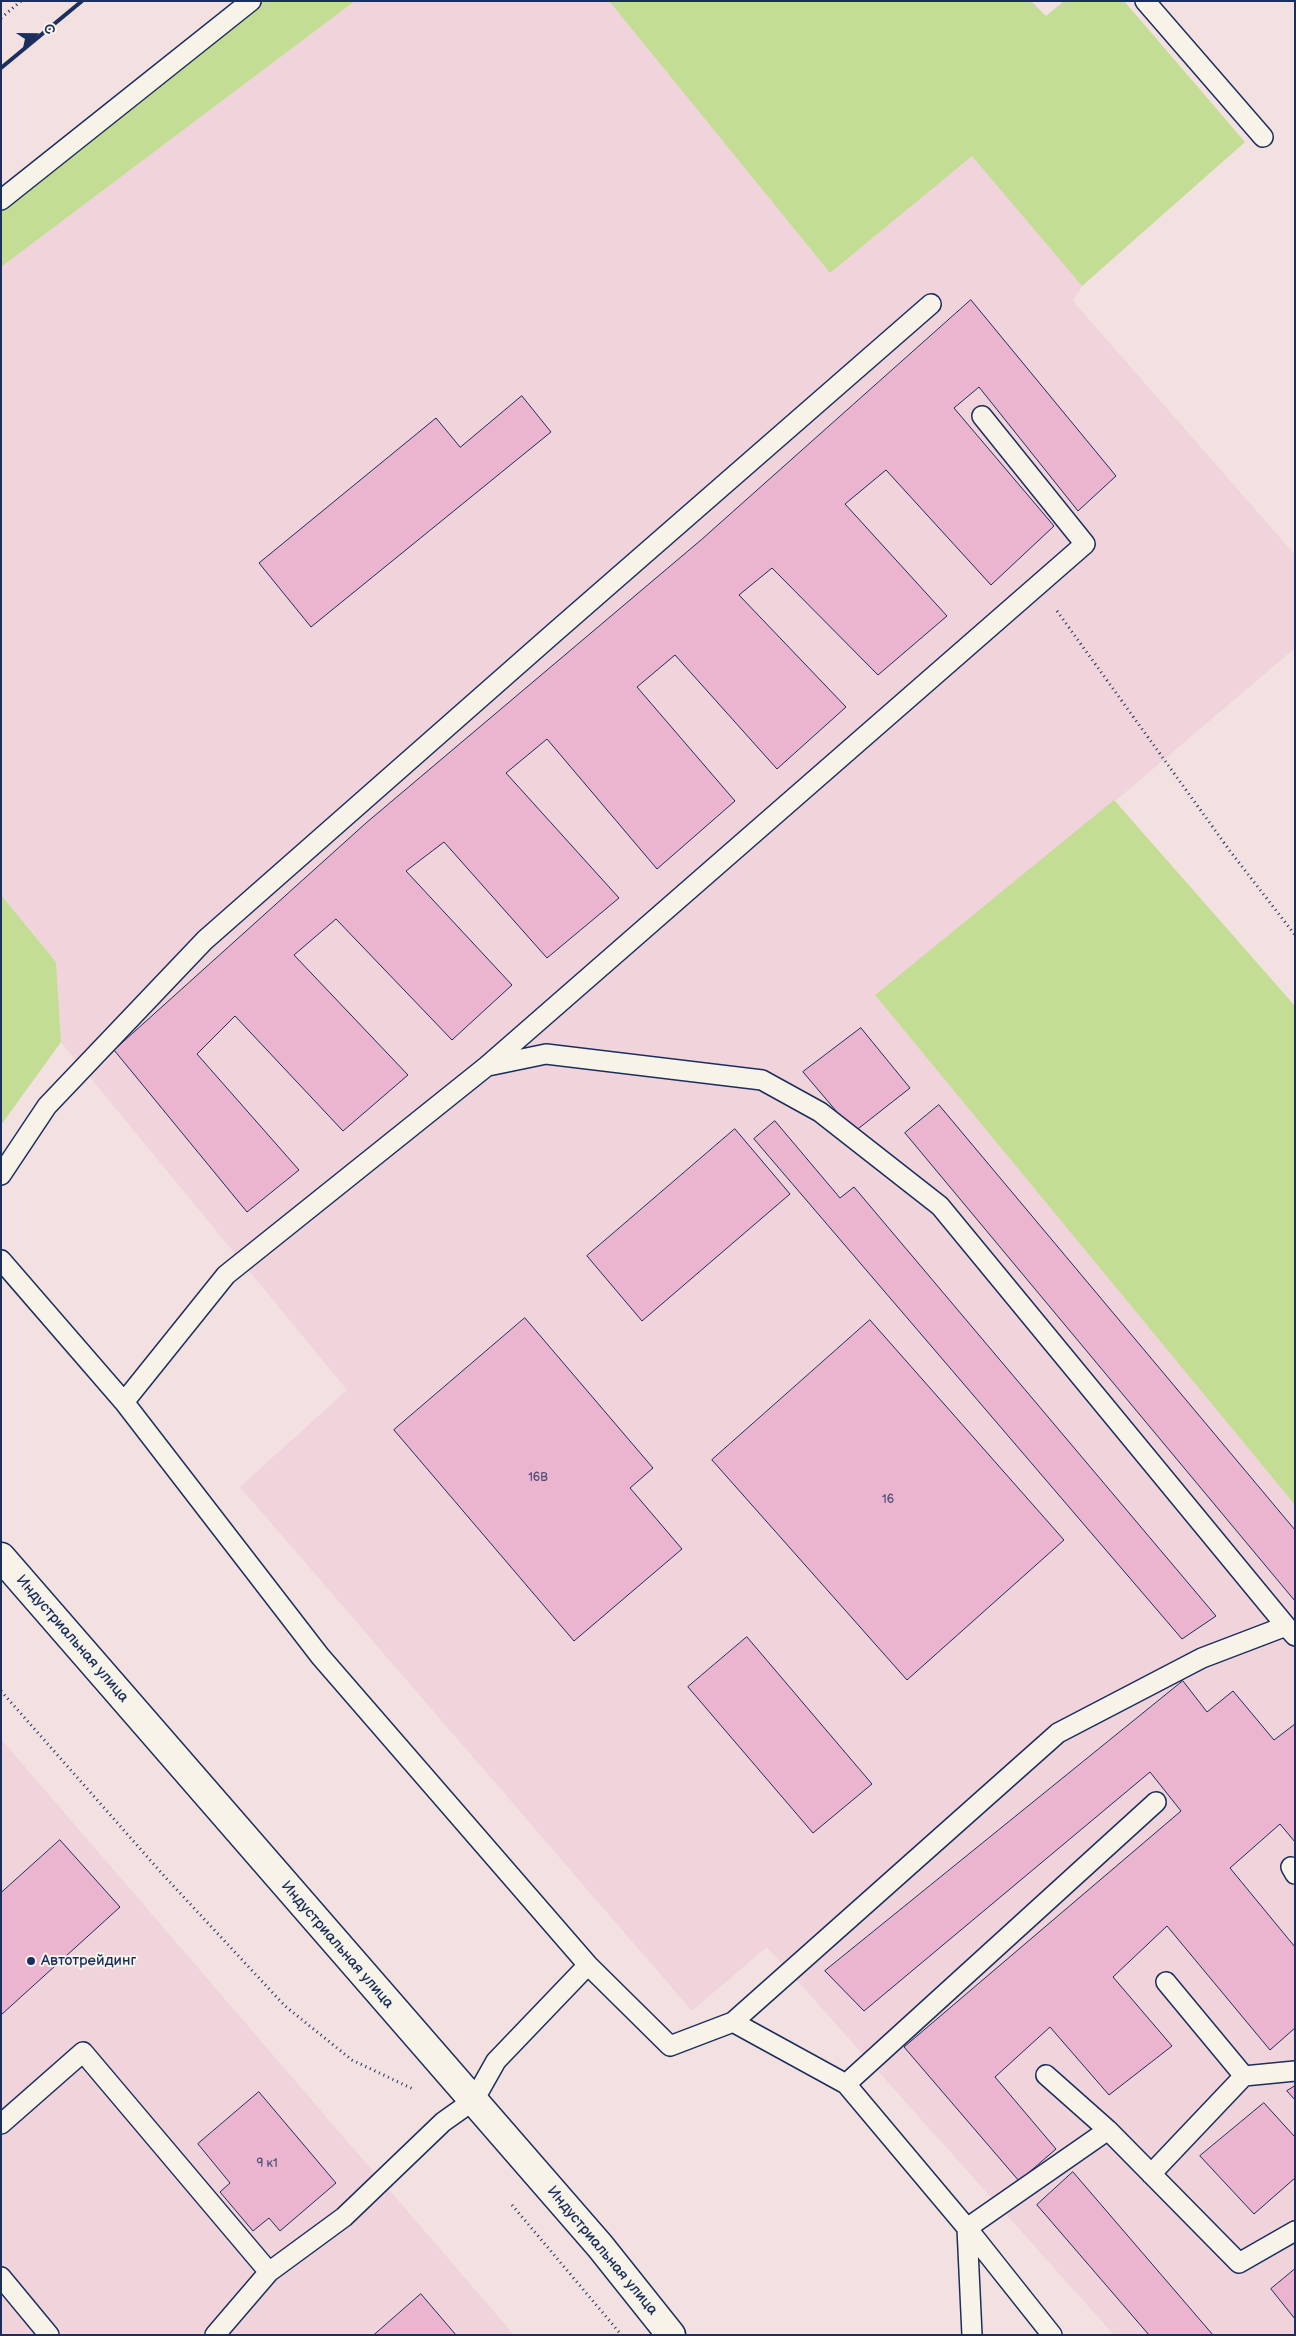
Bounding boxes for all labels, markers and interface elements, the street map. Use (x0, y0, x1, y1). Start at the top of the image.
north arrow (10, 10, 60, 60)
text: С (40, 21, 59, 37)
house number: 16В (528, 1471, 548, 1485)
house number: 16 (882, 1493, 894, 1507)
street label: Индустриальная улица (12, 1572, 132, 1706)
street label: Индустриальная улица (277, 1878, 397, 2012)
place label: Автотрейдинг (41, 1952, 136, 1970)
marker: Автотрейдинг (25, 1955, 37, 1967)
house number: 9 к1 (256, 2157, 278, 2171)
street label: Индустриальная улица (543, 2183, 661, 2319)

